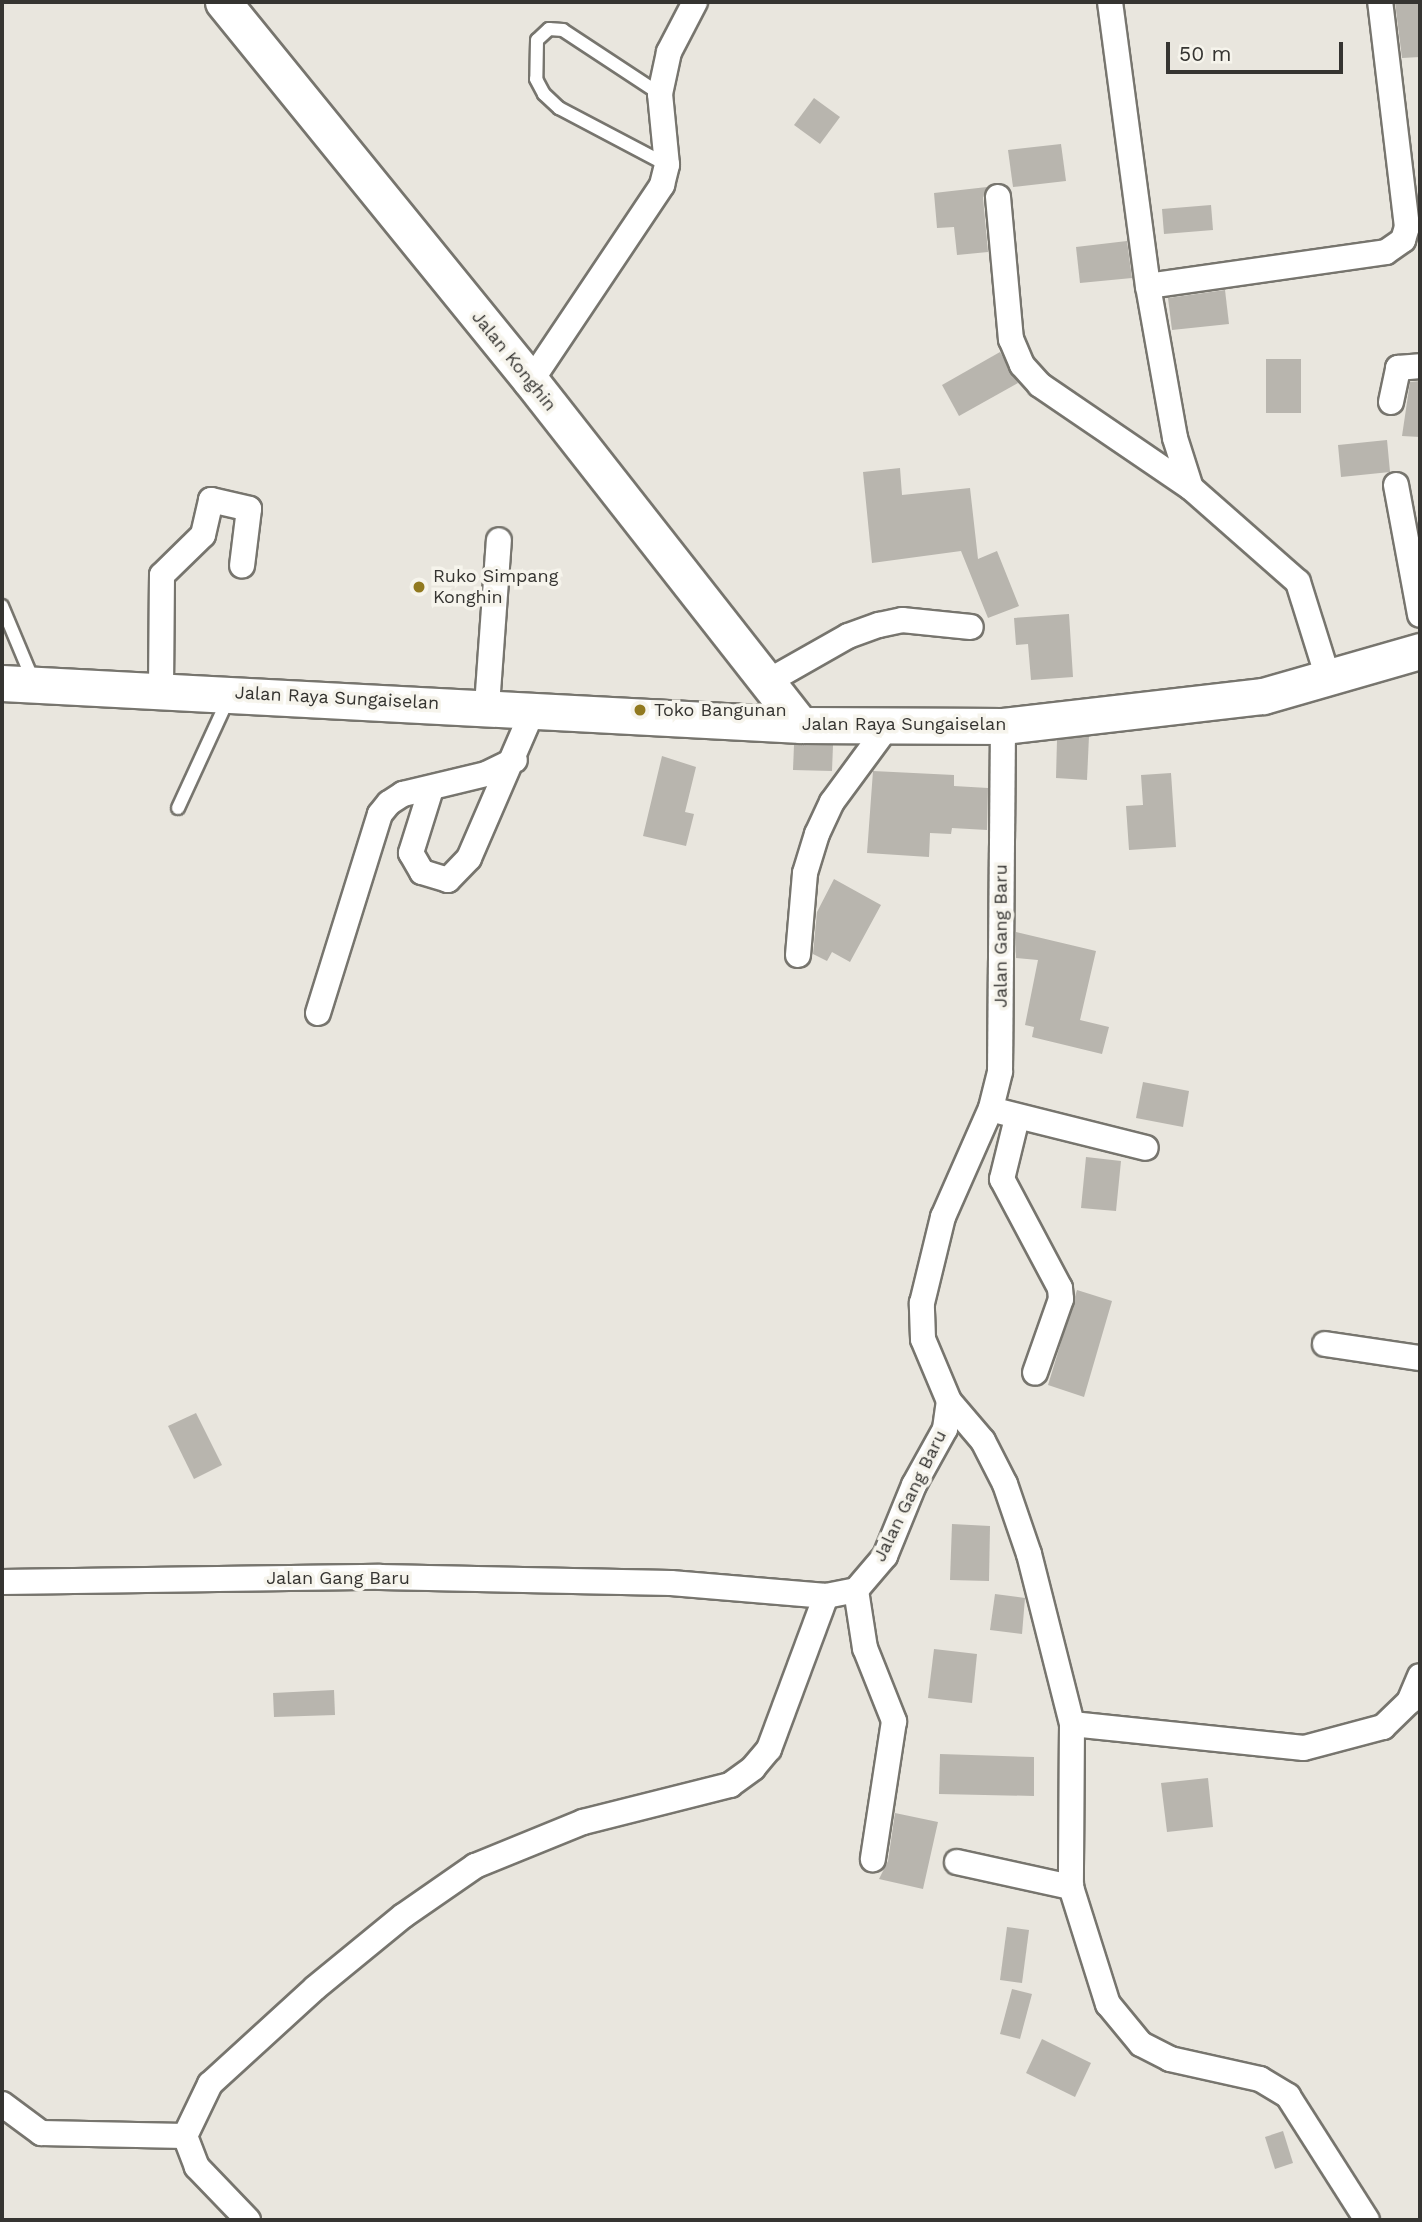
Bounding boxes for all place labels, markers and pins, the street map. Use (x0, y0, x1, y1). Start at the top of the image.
place label: Ruko Simpang Konghin (433, 566, 558, 608)
marker: Ruko Simpang Konghin (411, 579, 427, 595)
place label: Toko Bangunan (654, 699, 787, 721)
marker: Toko Bangunan (632, 702, 648, 718)

